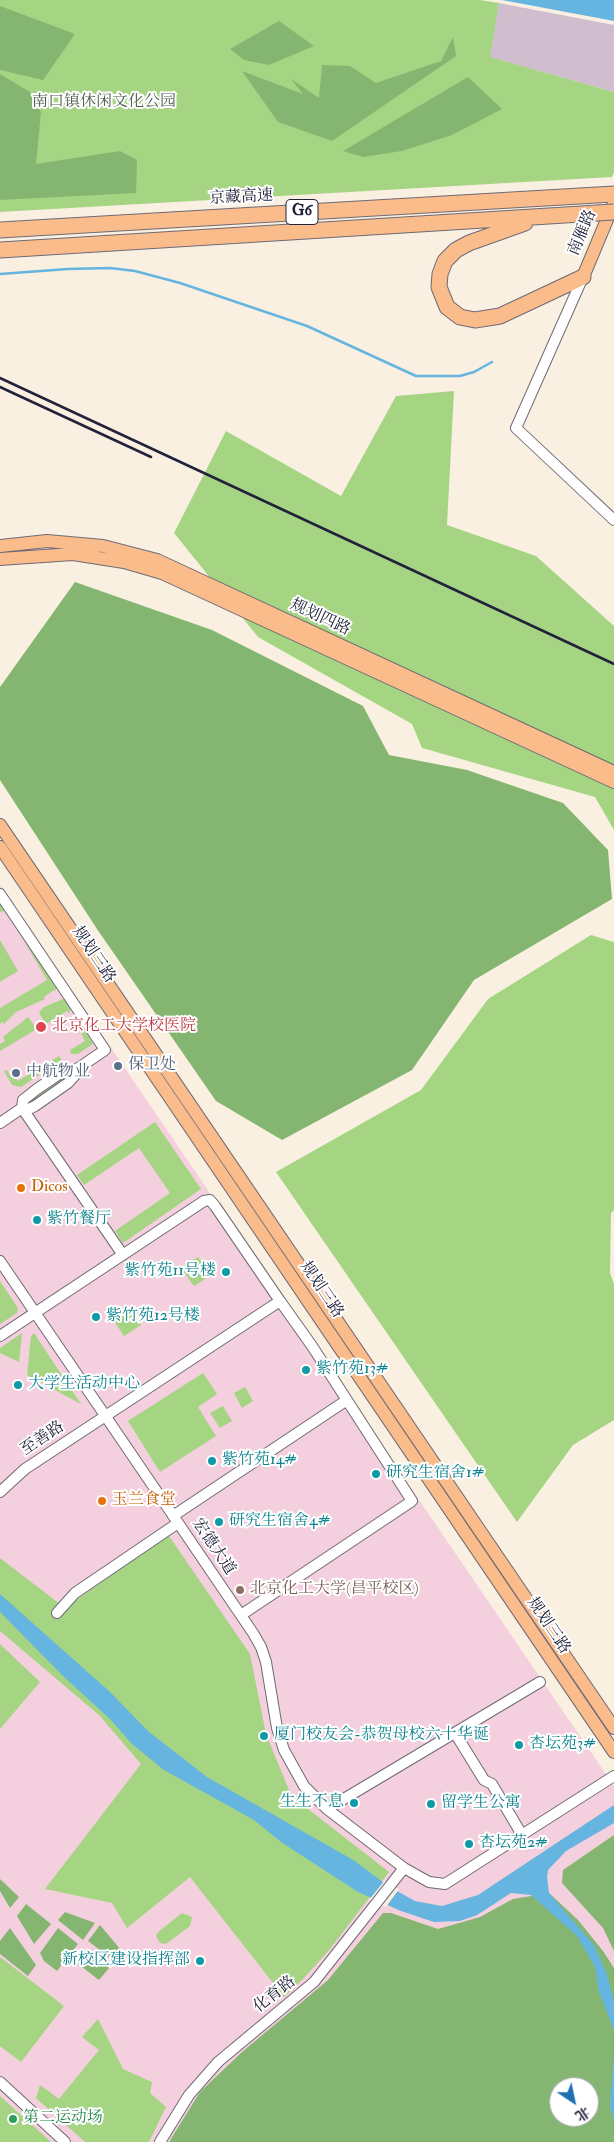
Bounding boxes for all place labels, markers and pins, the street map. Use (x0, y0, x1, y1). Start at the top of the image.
place label: 北京化工大学校医院 (52, 1017, 196, 1037)
marker: 北京化工大学校医院 (34, 1020, 48, 1034)
place label: 保卫处 (128, 1056, 176, 1076)
marker: 保卫处 (112, 1060, 124, 1072)
place label: 中航物业 (26, 1063, 90, 1083)
marker: 中航物业 (10, 1067, 22, 1079)
place label: Dicos (31, 1178, 68, 1198)
marker: Dicos (15, 1182, 27, 1194)
place label: 紫竹餐厅 (47, 1210, 111, 1230)
marker: 紫竹餐厅 (31, 1214, 43, 1226)
place label: 紫竹苑11号楼 (125, 1262, 216, 1282)
marker: 紫竹苑11号楼 (220, 1266, 232, 1278)
place label: 紫竹苑12号楼 (106, 1307, 200, 1327)
marker: 紫竹苑12号楼 (90, 1311, 102, 1323)
place label: 紫竹苑13# (316, 1360, 389, 1380)
marker: 紫竹苑13# (300, 1364, 312, 1376)
place label: 大学生活动中心 (28, 1375, 140, 1395)
marker: 大学生活动中心 (12, 1379, 24, 1391)
place label: 紫竹苑14# (222, 1451, 297, 1471)
marker: 紫竹苑14# (206, 1455, 218, 1467)
place label: 研究生宿舍1# (386, 1464, 484, 1484)
marker: 研究生宿舍1# (370, 1468, 382, 1480)
place label: 玉兰食堂 (112, 1491, 176, 1511)
marker: 玉兰食堂 (96, 1495, 108, 1507)
place label: 研究生宿舍4# (229, 1512, 330, 1532)
marker: 研究生宿舍4# (213, 1516, 225, 1528)
place label: 北京化工大学(昌平校区) (250, 1580, 419, 1600)
marker: 北京化工大学(昌平校区) (234, 1584, 246, 1596)
place label: 厦门校友会-恭贺母校六十华诞 (274, 1726, 489, 1746)
marker: 厦门校友会-恭贺母校六十华诞 (258, 1730, 270, 1742)
place label: 杏坛苑3# (529, 1735, 596, 1755)
marker: 杏坛苑3# (513, 1739, 525, 1751)
place label: 生生不息 (280, 1793, 344, 1813)
place label: 留学生公寓 (441, 1794, 521, 1814)
marker: 生生不息 (348, 1797, 360, 1809)
marker: 留学生公寓 (425, 1798, 437, 1810)
place label: 杏坛苑2# (479, 1834, 548, 1854)
marker: 杏坛苑2# (463, 1838, 475, 1850)
place label: 新校区建设指挥部 (62, 1951, 190, 1971)
marker: 新校区建设指挥部 (194, 1955, 206, 1967)
place label: 第二运动场 (23, 2109, 103, 2129)
marker: 第二运动场 (7, 2113, 19, 2125)

